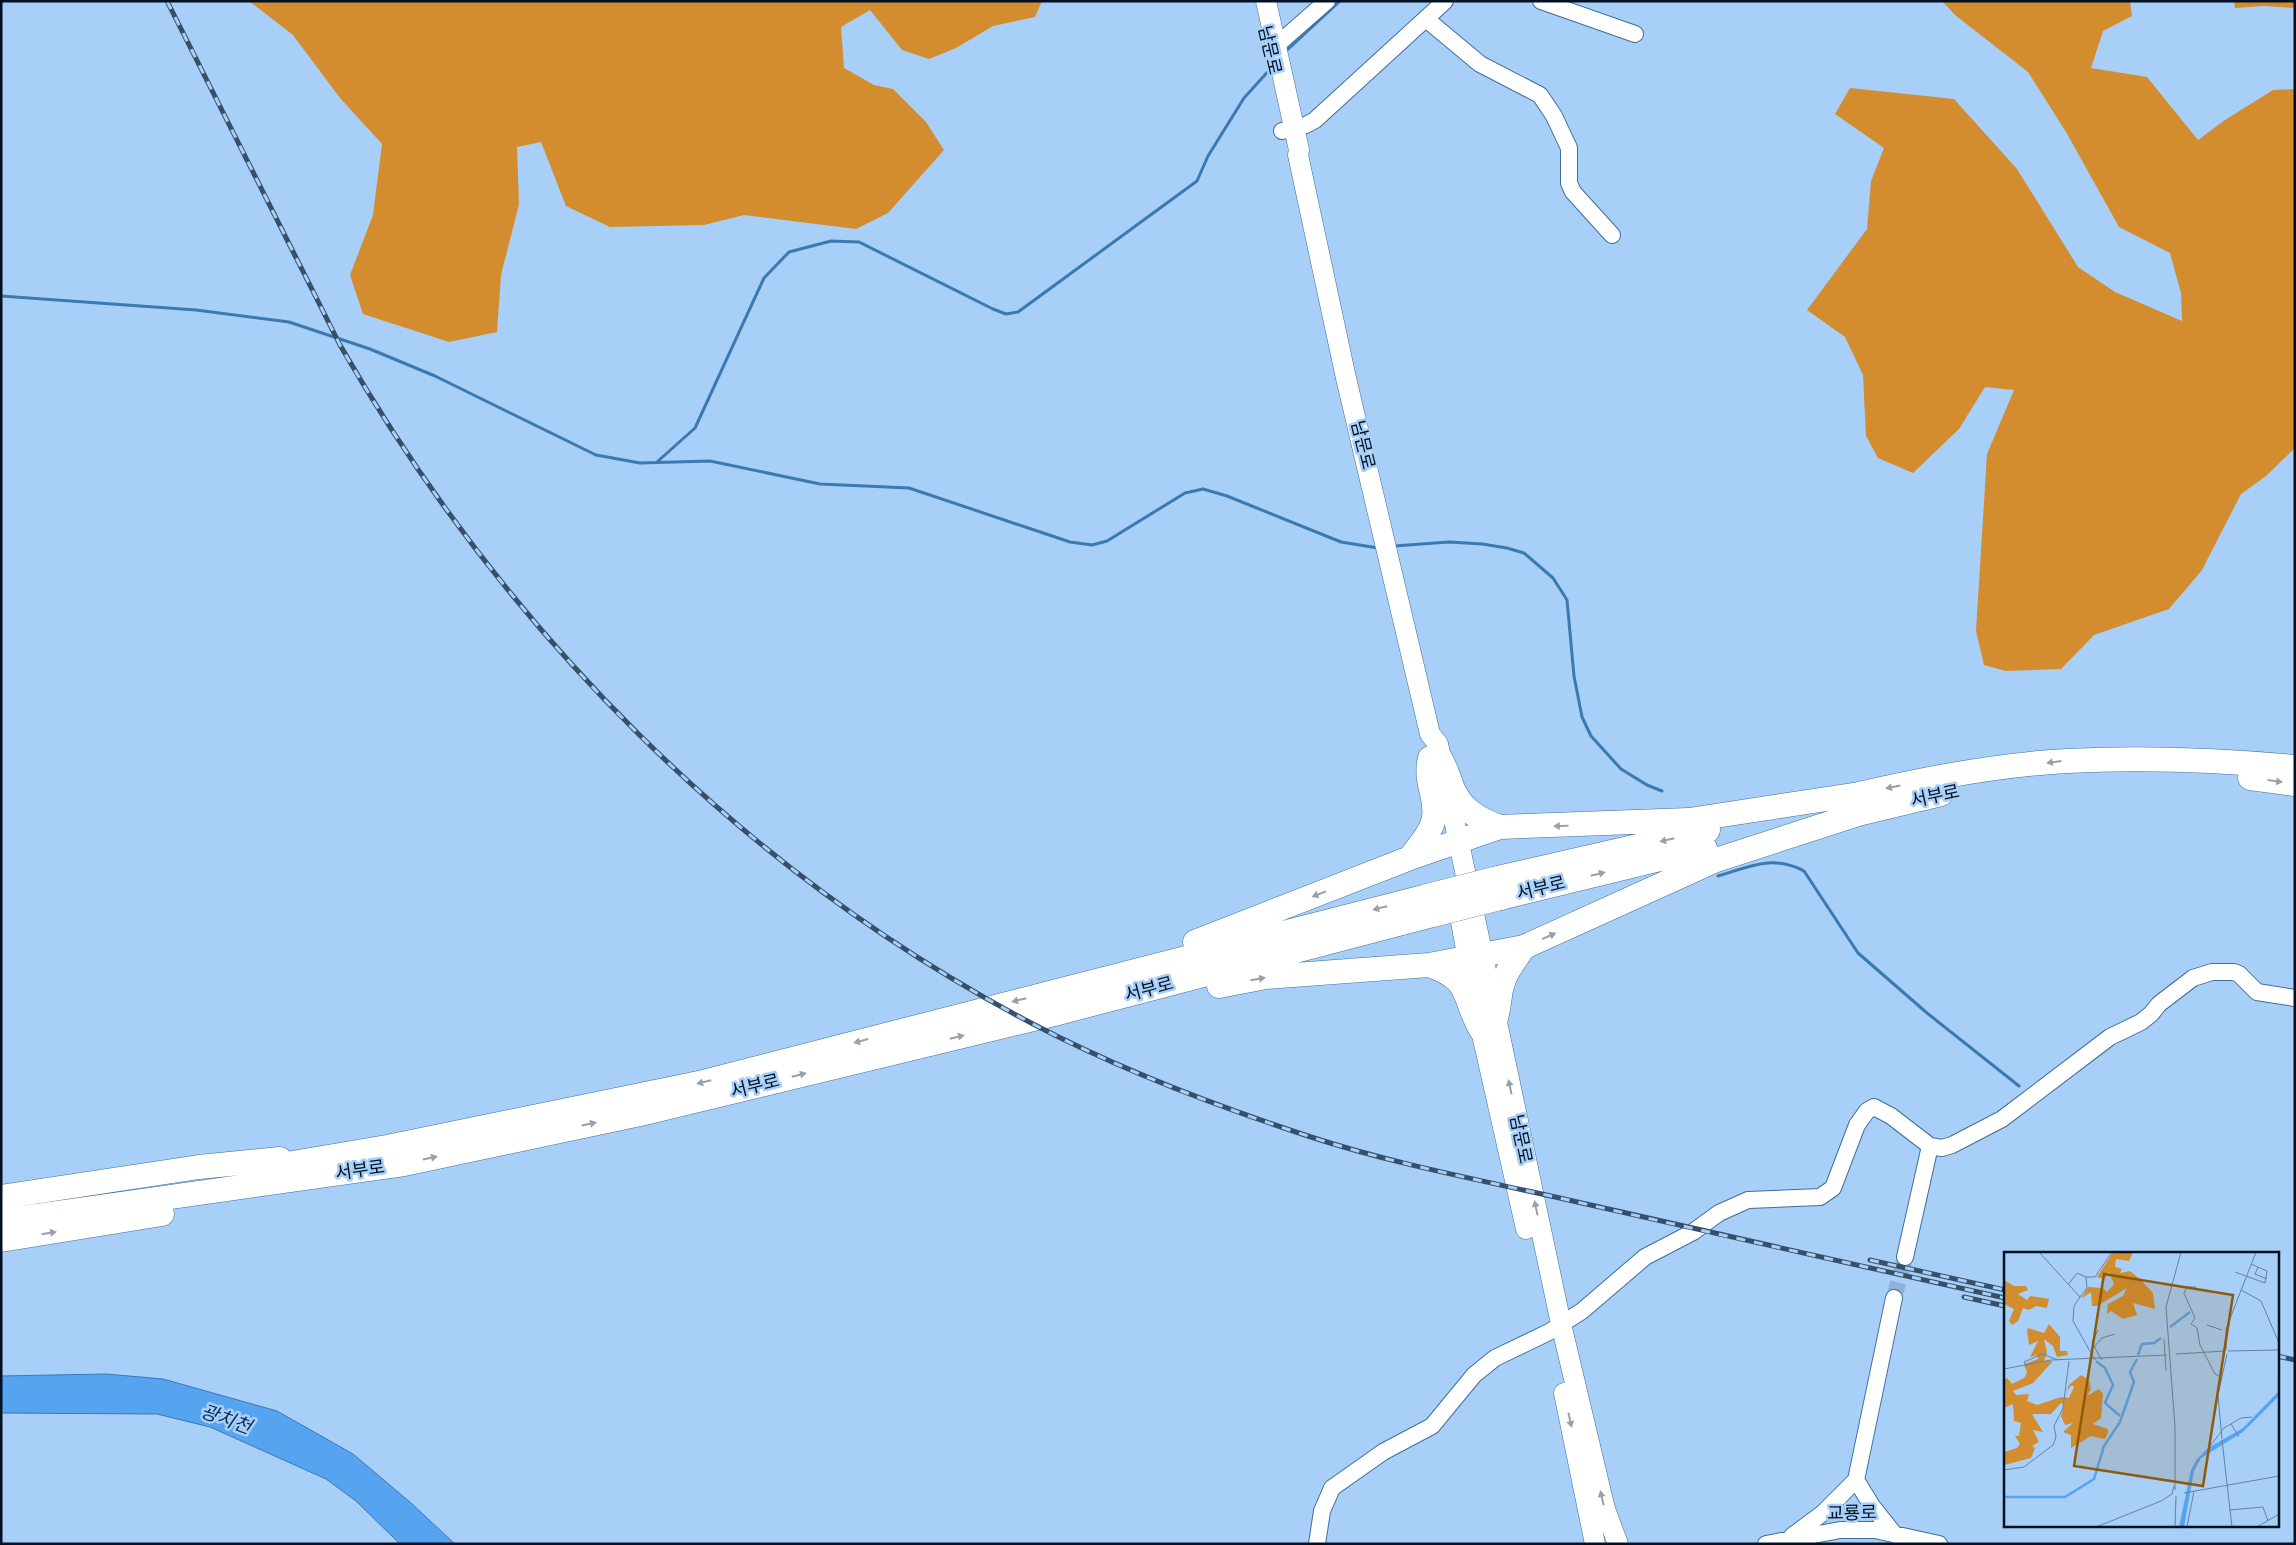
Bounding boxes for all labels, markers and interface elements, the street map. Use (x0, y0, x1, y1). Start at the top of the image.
street label: 남문로 (1254, 23, 1286, 77)
street label: 남문로 (1346, 418, 1380, 472)
one-way arrow (2046, 758, 2062, 766)
one-way arrow (2267, 777, 2283, 785)
street label: 서부로 (1908, 780, 1962, 812)
one-way arrow (1885, 784, 1901, 792)
one-way arrow (1552, 822, 1568, 830)
one-way arrow (1659, 836, 1675, 844)
one-way arrow (1591, 870, 1606, 878)
street label: 서부로 (1514, 871, 1568, 905)
one-way arrow (1312, 890, 1326, 898)
one-way arrow (1372, 904, 1387, 912)
one-way arrow (1542, 932, 1556, 940)
street label: 서부로 (1122, 972, 1176, 1006)
one-way arrow (1250, 974, 1266, 982)
one-way arrow (1011, 996, 1026, 1004)
one-way arrow (949, 1033, 964, 1041)
one-way arrow (854, 1037, 869, 1045)
street label: 서부로 (728, 1069, 782, 1103)
one-way arrow (791, 1071, 806, 1079)
one-way arrow (697, 1078, 712, 1086)
one-way arrow (1506, 1080, 1514, 1095)
street label: 남문로 (1505, 1112, 1537, 1166)
one-way arrow (582, 1120, 598, 1128)
one-way arrow (423, 1154, 439, 1162)
street label: 서부로 (334, 1156, 386, 1184)
one-way arrow (1532, 1201, 1540, 1216)
one-way arrow (42, 1228, 58, 1236)
inset map (2004, 1252, 2278, 1528)
water label: 광치천 (197, 1399, 256, 1439)
one-way arrow (1566, 1412, 1574, 1427)
one-way arrow (1598, 1490, 1606, 1505)
street label: 교룡로 (1827, 1502, 1877, 1524)

